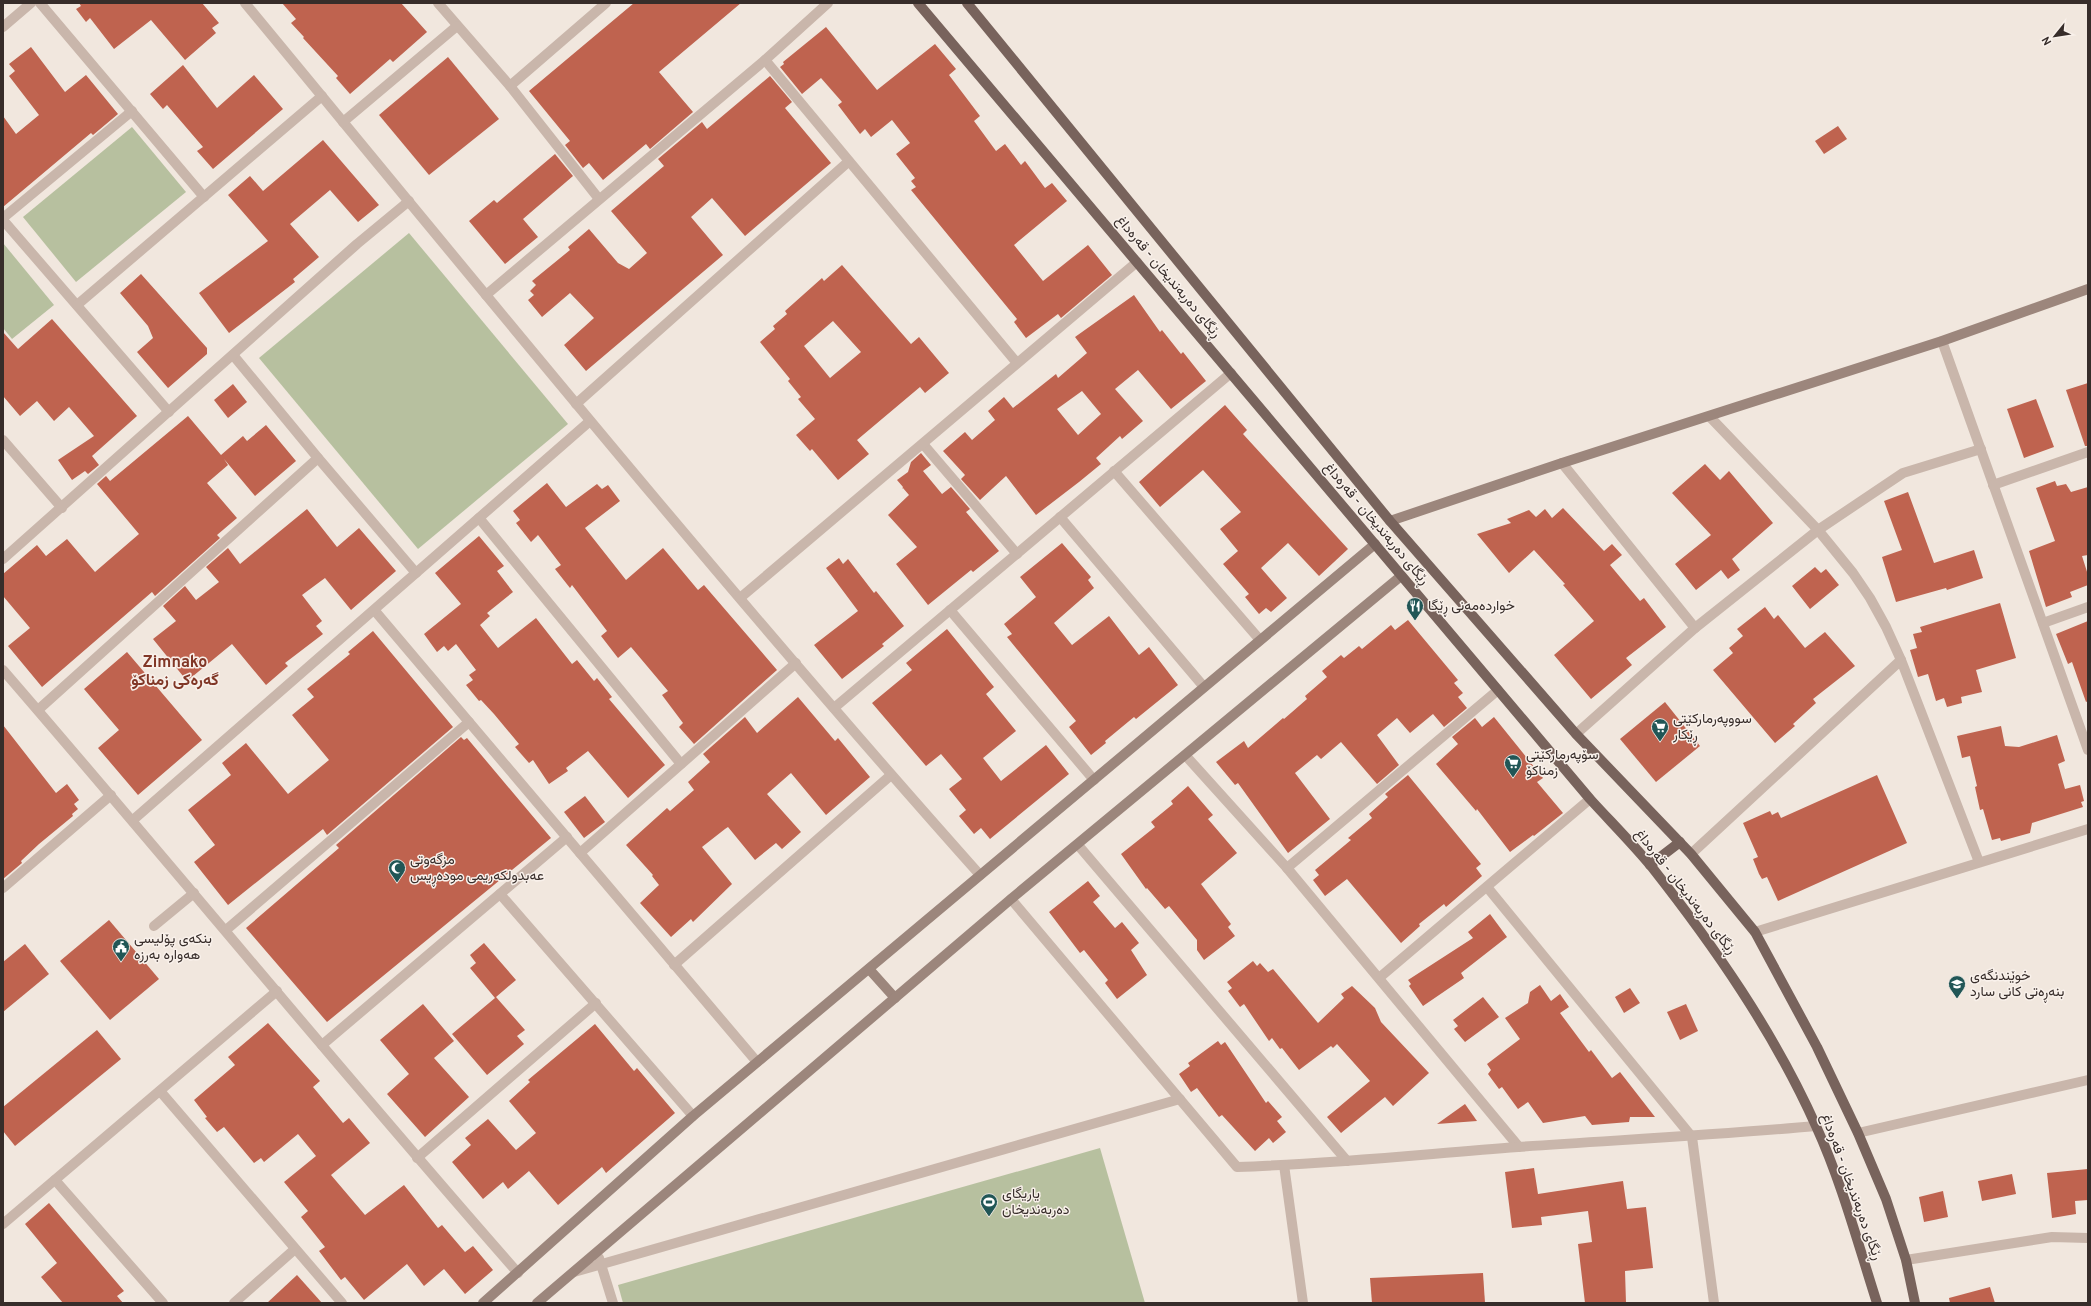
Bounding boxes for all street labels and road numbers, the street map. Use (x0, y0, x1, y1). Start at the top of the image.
street label: ڕێگای دەربەندیخان - قەرەداغ (1110, 212, 1224, 343)
street label: ڕێگای دەربەندیخان - قەرەداغ (1318, 459, 1432, 590)
street label: ڕێگای دەربەندیخان - قەرەداغ (1629, 826, 1739, 960)
street label: ڕێگای دەربەندیخان - قەرەداغ (1815, 1111, 1886, 1263)

